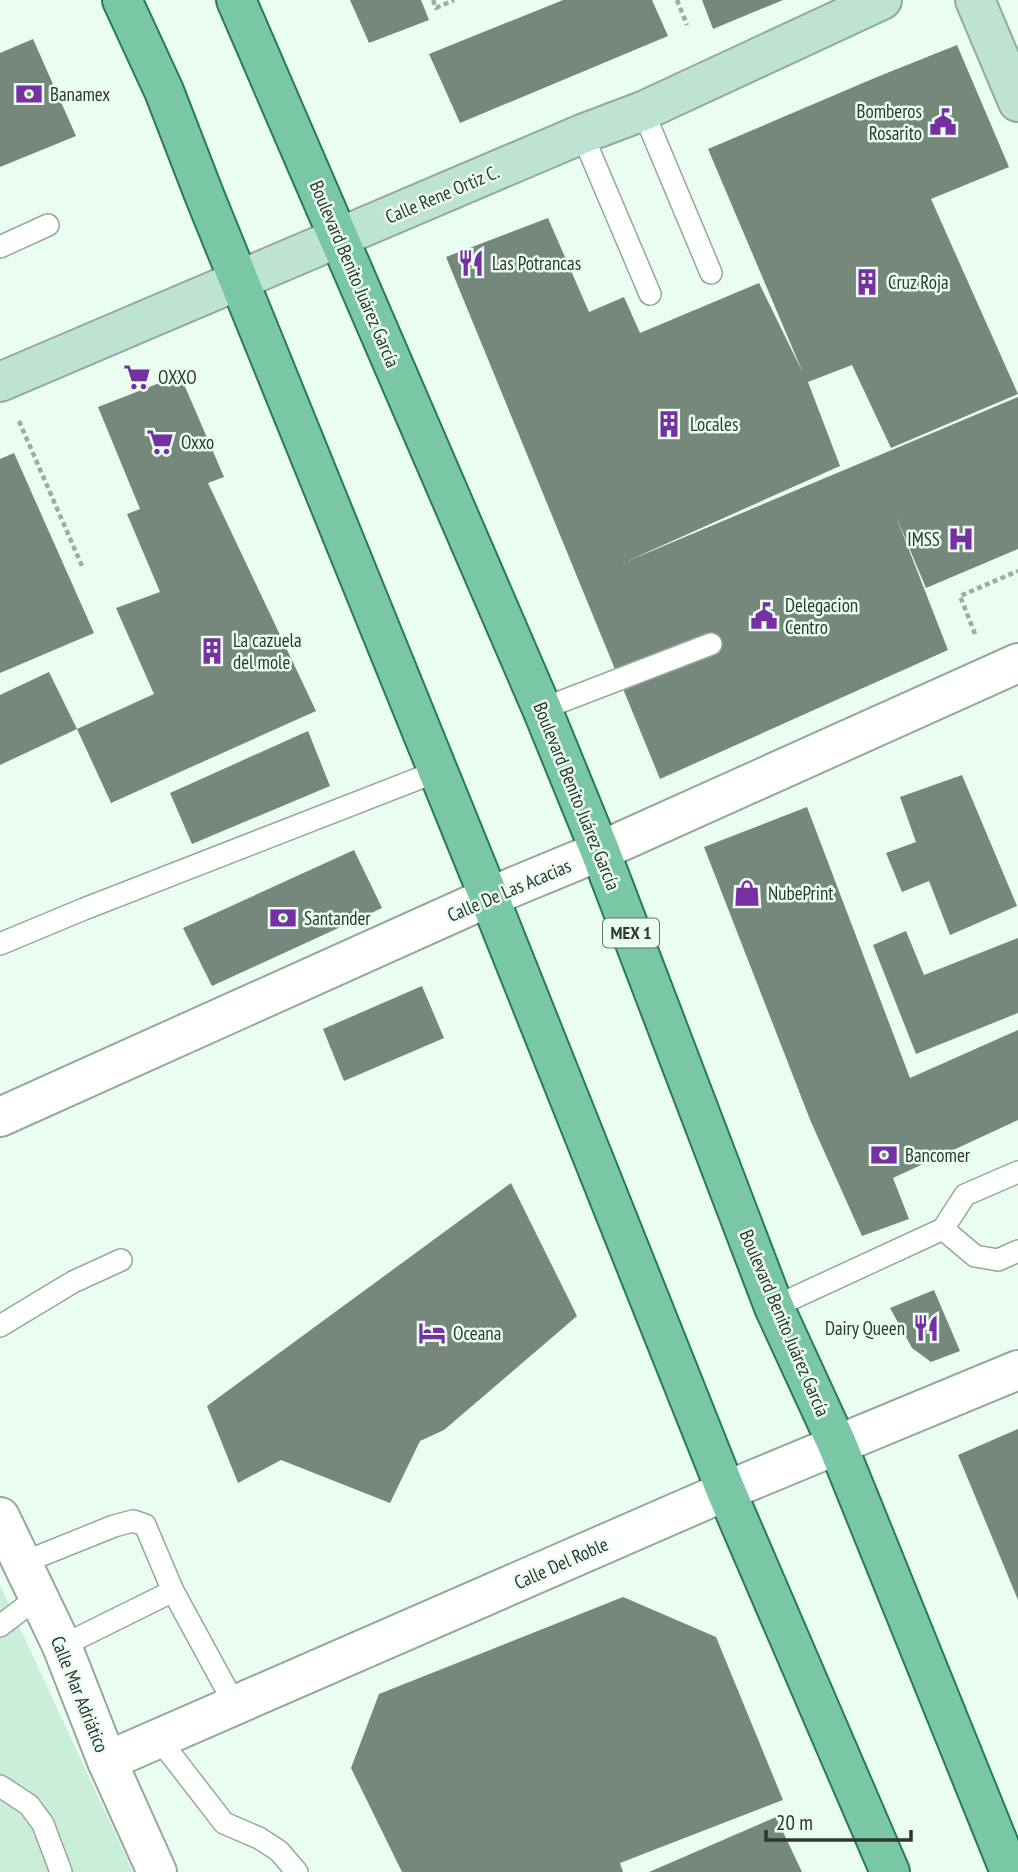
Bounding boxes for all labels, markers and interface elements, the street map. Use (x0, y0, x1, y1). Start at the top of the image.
bank icon: Banamex (14, 79, 44, 109)
place label: Banamex (50, 82, 110, 106)
place label: Bomberos Rosarito (857, 99, 922, 145)
public building icon: Bomberos Rosarito (928, 107, 958, 137)
street label: Calle Rene Ortiz C. (382, 159, 502, 229)
street label: Boulevard Benito Juárez García (305, 177, 405, 371)
restaurant icon: Las Potrancas (456, 248, 486, 278)
place label: Las Potrancas (492, 251, 581, 275)
building icon: Cruz Roja (852, 267, 882, 297)
place label: Cruz Roja (888, 270, 949, 294)
supermarket icon: OXXO (122, 362, 152, 392)
place label: OXXO (158, 365, 197, 389)
building icon: Locales (654, 409, 684, 439)
place label: Locales (690, 412, 738, 436)
supermarket icon: Oxxo (145, 427, 175, 457)
place label: Oxxo (181, 430, 214, 454)
hospital icon: IMSS (946, 524, 976, 554)
place label: IMSS (907, 527, 940, 551)
place label: Delegacion Centro (785, 593, 858, 639)
public building icon: Delegacion Centro (749, 601, 779, 631)
place label: La cazuela del mole (233, 628, 302, 674)
building icon: La cazuela del mole (197, 636, 227, 666)
street label: Boulevard Benito Juárez García (528, 698, 626, 894)
street label: Calle De Las Acacias (444, 853, 574, 927)
shop icon: NubePrint (732, 878, 762, 908)
place label: NubePrint (768, 881, 834, 905)
bank icon: Santander (268, 903, 298, 933)
place label: Santander (304, 906, 371, 930)
road number: MEX 1 (603, 918, 659, 948)
bank icon: Bancomer (869, 1140, 899, 1170)
place label: Bancomer (905, 1143, 971, 1167)
street label: Boulevard Benito Juárez García (735, 1226, 835, 1420)
restaurant icon: Dairy Queen (911, 1313, 941, 1343)
place label: Dairy Queen (825, 1316, 905, 1340)
hotel icon: Oceana (417, 1318, 447, 1348)
place label: Oceana (453, 1321, 501, 1345)
street label: Calle Del Roble (510, 1532, 612, 1594)
street label: Calle Mar Adriático (46, 1632, 114, 1756)
scale bar (766, 1798, 911, 1842)
text: 20 m (776, 1809, 813, 1836)

